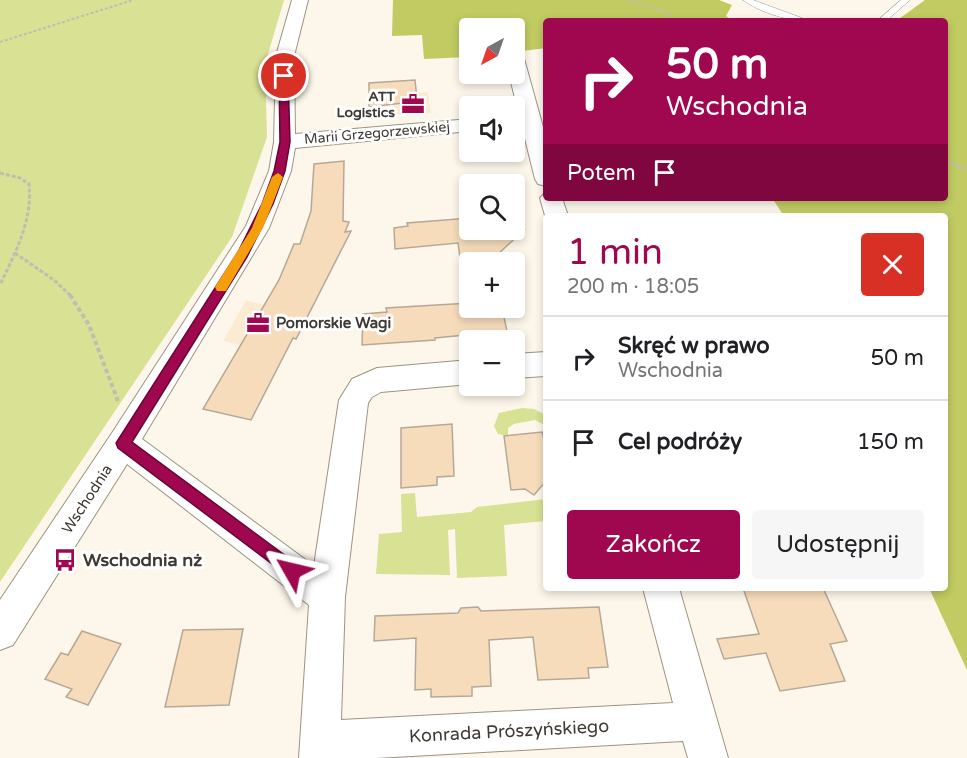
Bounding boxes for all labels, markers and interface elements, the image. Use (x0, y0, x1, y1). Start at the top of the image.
north arrow (459, 18, 525, 84)
map controls (459, 18, 525, 396)
text: 50 m (666, 39, 768, 90)
icon: right (567, 42, 645, 120)
pin (258, 50, 309, 101)
icon: arrive (267, 59, 300, 92)
place label: ATT Logistics (336, 88, 395, 121)
text: Wschodnia (666, 90, 808, 123)
office icon: ATT Logistics (400, 91, 426, 117)
button: sound (459, 96, 525, 162)
street label: Marii Grzegorzewskiej (303, 118, 451, 148)
icon: arrive (648, 156, 681, 189)
text: Potem (567, 160, 636, 186)
button: search (459, 174, 525, 240)
text: 1 min (567, 231, 663, 274)
button: close (861, 233, 924, 296)
button: + (459, 252, 525, 318)
text: 200 m · 18:05 (567, 275, 699, 299)
office icon: Pomorskie Wagi (245, 310, 271, 336)
place label: Pomorskie Wagi (276, 314, 391, 333)
button: − (459, 330, 525, 396)
text: Skręć w prawo (618, 333, 770, 359)
icon: right (567, 342, 600, 375)
text: 50 m (870, 345, 924, 371)
text: Wschodnia (618, 359, 723, 383)
icon: arrive (567, 426, 600, 459)
text: Cel podróży (618, 429, 742, 455)
text: 150 m (857, 429, 924, 455)
street label: Wschodnia (58, 461, 116, 537)
button: Zakończ (567, 510, 740, 579)
button: Udostępnij (752, 510, 924, 579)
position arrow (260, 539, 324, 603)
bus stop icon: Wschodnia nż (52, 547, 78, 573)
place label: Wschodnia nż (83, 549, 202, 571)
street label: Konrada Prószyńskiego (408, 715, 610, 747)

